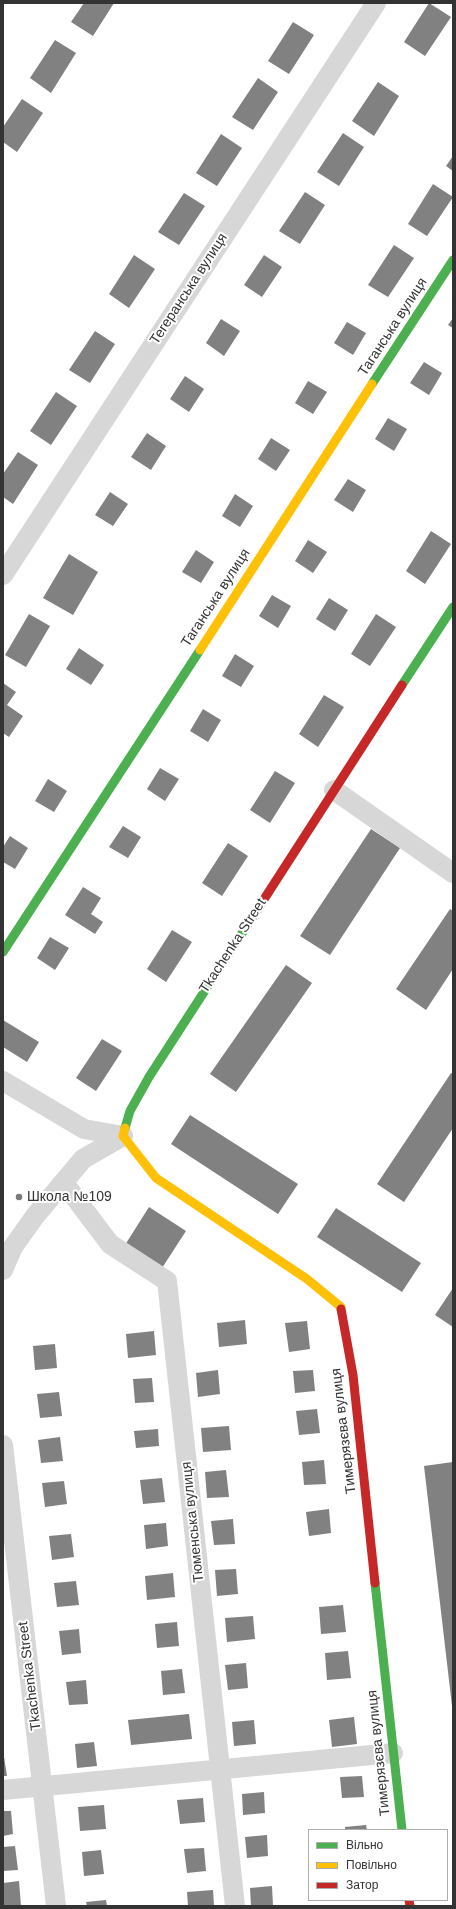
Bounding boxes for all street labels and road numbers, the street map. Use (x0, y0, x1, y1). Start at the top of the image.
street label: Тегеранська вулиця (147, 230, 231, 348)
street label: Таганська вулиця (355, 275, 431, 379)
street label: Таганська вулиця (178, 546, 254, 650)
street label: Tkachenka Street (196, 895, 270, 997)
street label: Тимерязєва вулиця (328, 1367, 360, 1495)
street label: Тюменська вулиця (178, 1461, 208, 1583)
street label: Tkachenka Street (15, 1621, 45, 1731)
street label: Тимерязєва вулиця (364, 1689, 394, 1817)

